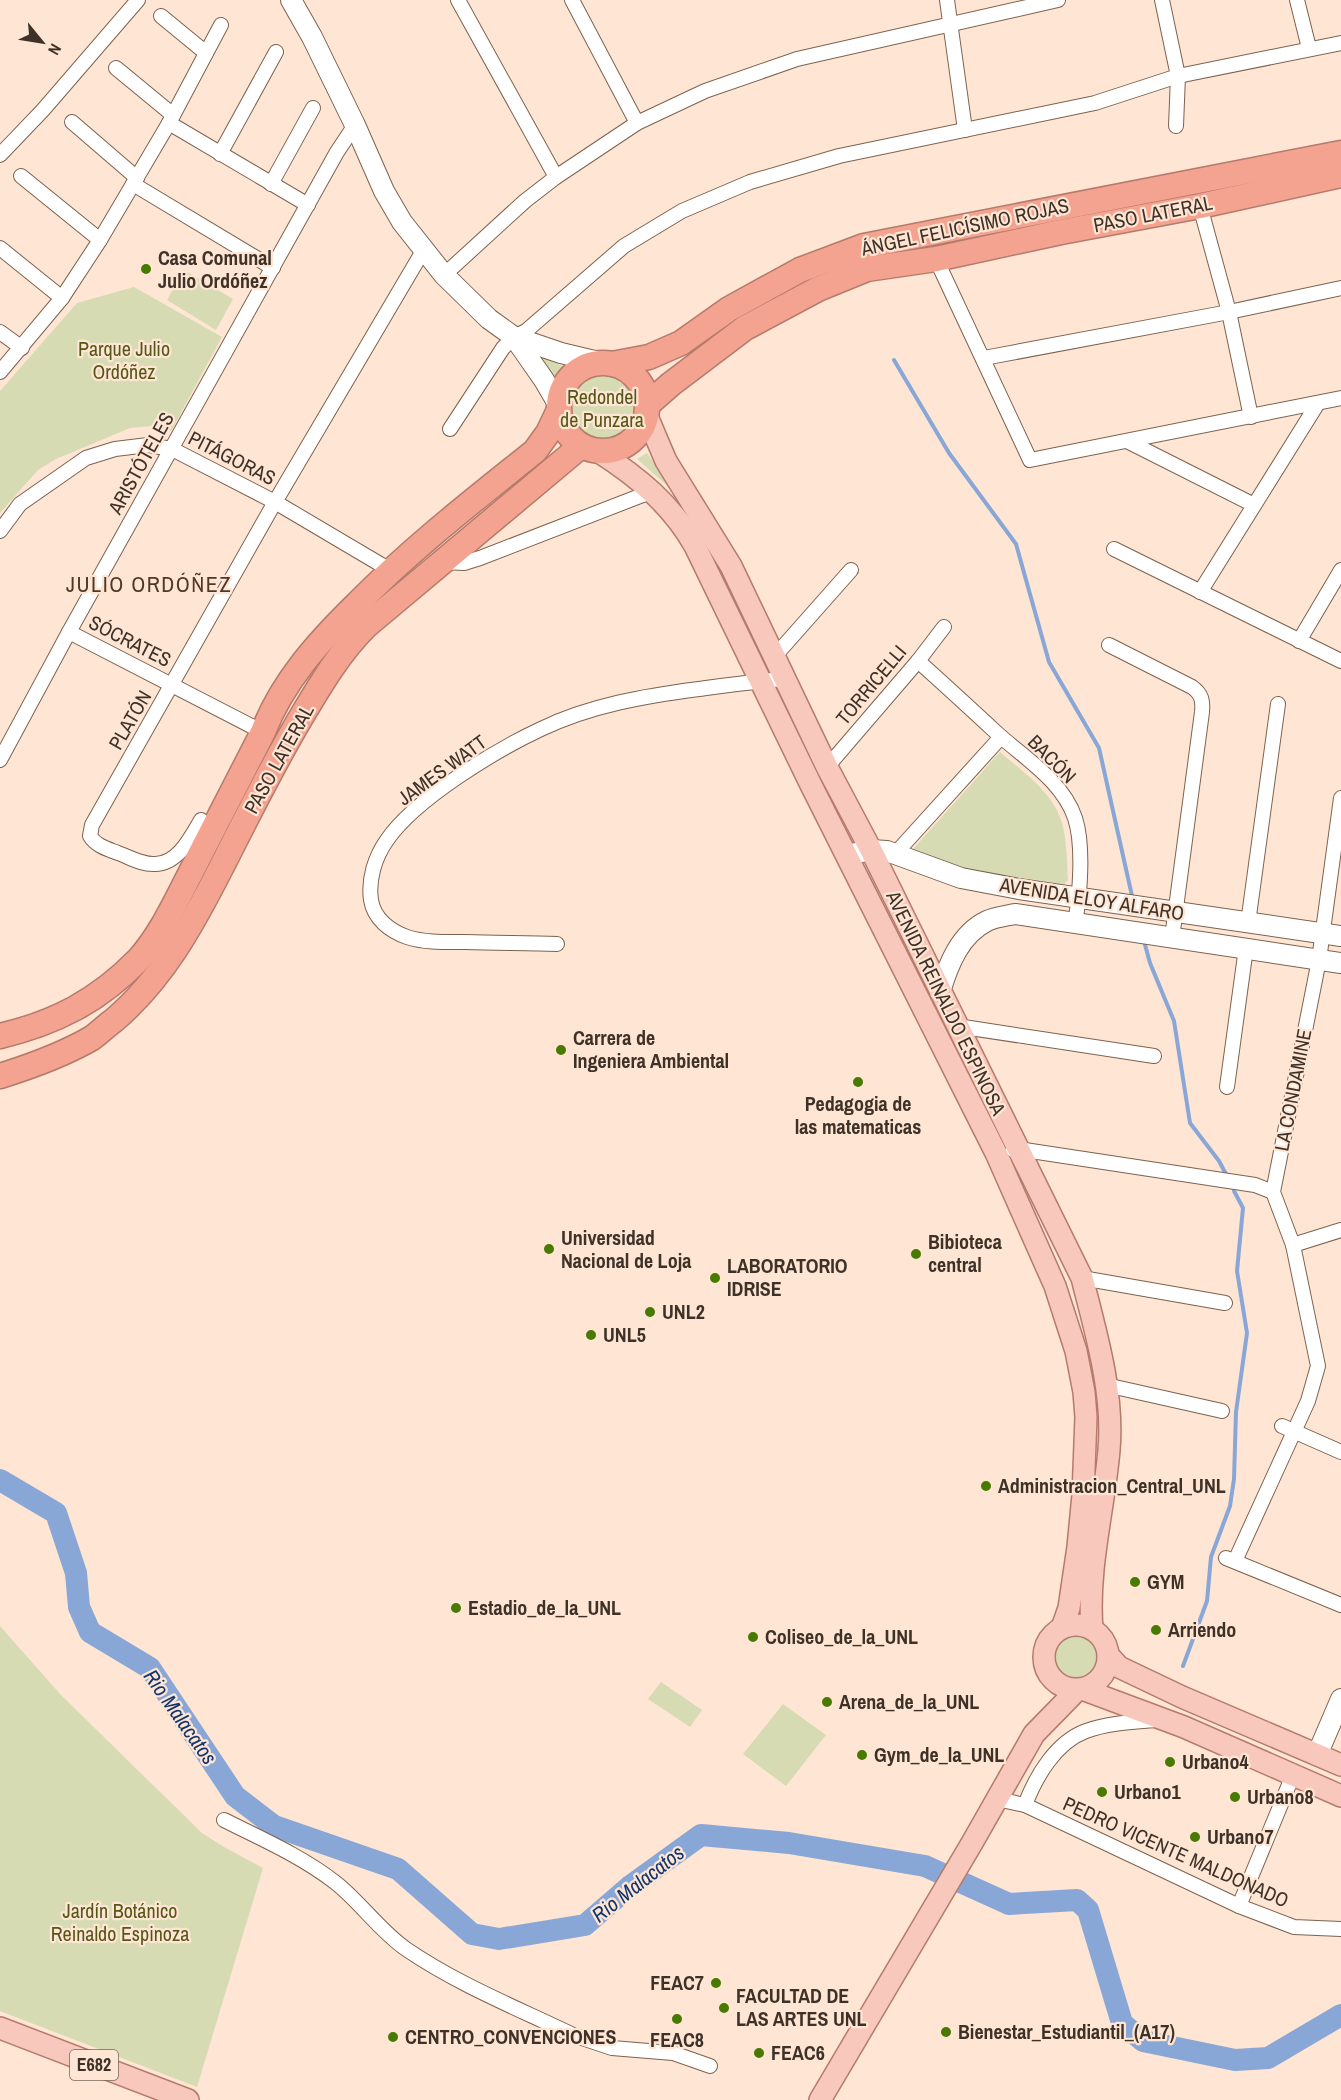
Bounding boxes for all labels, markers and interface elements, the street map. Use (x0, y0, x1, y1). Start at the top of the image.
north arrow (12, 12, 72, 72)
text: N (43, 40, 67, 59)
street label: PASO LATERAL (1091, 189, 1215, 238)
street label: ÁNGEL FELICÍSIMO ROJAS (858, 191, 1071, 262)
place label: Casa Comunal Julio Ordóñez (158, 244, 272, 294)
marker: Casa Comunal Julio Ordóñez (139, 262, 153, 276)
park label: Parque Julio Ordóñez (78, 335, 170, 385)
park label: Redondel de Punzara (560, 383, 644, 433)
street label: ARISTÓTELES (101, 407, 180, 519)
street label: PITÁGORAS (184, 424, 281, 491)
district label: JULIO ORDÓÑEZ (66, 569, 232, 599)
street label: SÓCRATES (84, 608, 176, 673)
street label: TORRICELLI (829, 639, 912, 730)
street label: PLATÓN (102, 685, 157, 754)
street label: PASO LATERAL (238, 699, 320, 818)
street label: JAMES WATT (392, 728, 492, 811)
street label: BACÓN (1022, 728, 1083, 789)
street label: AVENIDA ELOY ALFARO (997, 870, 1186, 926)
street label: AVENIDA REINALDO ESPINOSA (880, 885, 1013, 1120)
place label: Carrera de Ingeniera Ambiental (573, 1024, 729, 1074)
street label: LA CONDAMINE (1267, 1026, 1318, 1153)
marker: Carrera de Ingeniera Ambiental (554, 1043, 568, 1057)
marker: Pedagogia de las matematicas (851, 1075, 865, 1089)
place label: Pedagogia de las matematicas (795, 1090, 921, 1140)
place label: Universidad Nacional de Loja (561, 1224, 691, 1274)
place label: Bibioteca central (928, 1228, 1002, 1278)
marker: Universidad Nacional de Loja (542, 1242, 556, 1256)
marker: Bibioteca central (909, 1247, 923, 1261)
place label: LABORATORIO IDRISE (727, 1252, 848, 1302)
marker: LABORATORIO IDRISE (708, 1271, 722, 1285)
place label: UNL2 (662, 1298, 705, 1325)
marker: UNL2 (643, 1305, 657, 1319)
place label: UNL5 (603, 1321, 646, 1348)
marker: UNL5 (584, 1328, 598, 1342)
place label: Administracion_Central_UNL (998, 1472, 1226, 1499)
marker: Administracion_Central_UNL (979, 1479, 993, 1493)
place label: GYM (1147, 1568, 1184, 1595)
marker: GYM (1128, 1575, 1142, 1589)
place label: Estadio_de_la_UNL (468, 1594, 621, 1621)
marker: Estadio_de_la_UNL (449, 1601, 463, 1615)
place label: Arriendo (1168, 1616, 1236, 1643)
place label: Coliseo_de_la_UNL (765, 1623, 918, 1650)
marker: Arriendo (1149, 1623, 1163, 1637)
marker: Coliseo_de_la_UNL (746, 1630, 760, 1644)
water label: Rio Malacatos (137, 1663, 224, 1770)
place label: Arena_de_la_UNL (839, 1688, 979, 1715)
marker: Arena_de_la_UNL (820, 1695, 834, 1709)
place label: Gym_de_la_UNL (874, 1741, 1004, 1768)
marker: Gym_de_la_UNL (855, 1748, 869, 1762)
place label: Urbano4 (1182, 1748, 1249, 1775)
marker: Urbano4 (1163, 1755, 1177, 1769)
place label: Urbano1 (1114, 1778, 1181, 1805)
place label: Urbano8 (1247, 1783, 1314, 1810)
marker: Urbano1 (1095, 1785, 1109, 1799)
street label: PEDRO VICENTE MALDONADO (1059, 1790, 1293, 1914)
marker: Urbano8 (1228, 1790, 1242, 1804)
place label: Urbano7 (1207, 1823, 1274, 1850)
marker: Urbano7 (1188, 1830, 1202, 1844)
water label: Rio Malacatos (585, 1838, 690, 1929)
park label: Jardín Botánico Reinaldo Espinoza (51, 1897, 189, 1947)
place label: FEAC7 (650, 1969, 704, 1996)
marker: FEAC7 (709, 1976, 723, 1990)
place label: FACULTAD DE LAS ARTES UNL (736, 1982, 867, 2032)
marker: FACULTAD DE LAS ARTES UNL (717, 2001, 731, 2015)
marker: FEAC8 (670, 2012, 684, 2026)
place label: Bienestar_Estudiantil_(A17) (958, 2018, 1175, 2045)
place label: CENTRO_CONVENCIONES (405, 2023, 616, 2050)
marker: Bienestar_Estudiantil_(A17) (939, 2025, 953, 2039)
place label: FEAC8 (650, 2026, 704, 2053)
marker: CENTRO_CONVENCIONES (386, 2030, 400, 2044)
place label: FEAC6 (771, 2039, 825, 2066)
marker: FEAC6 (752, 2046, 766, 2060)
road number: E682 (70, 2050, 118, 2080)

